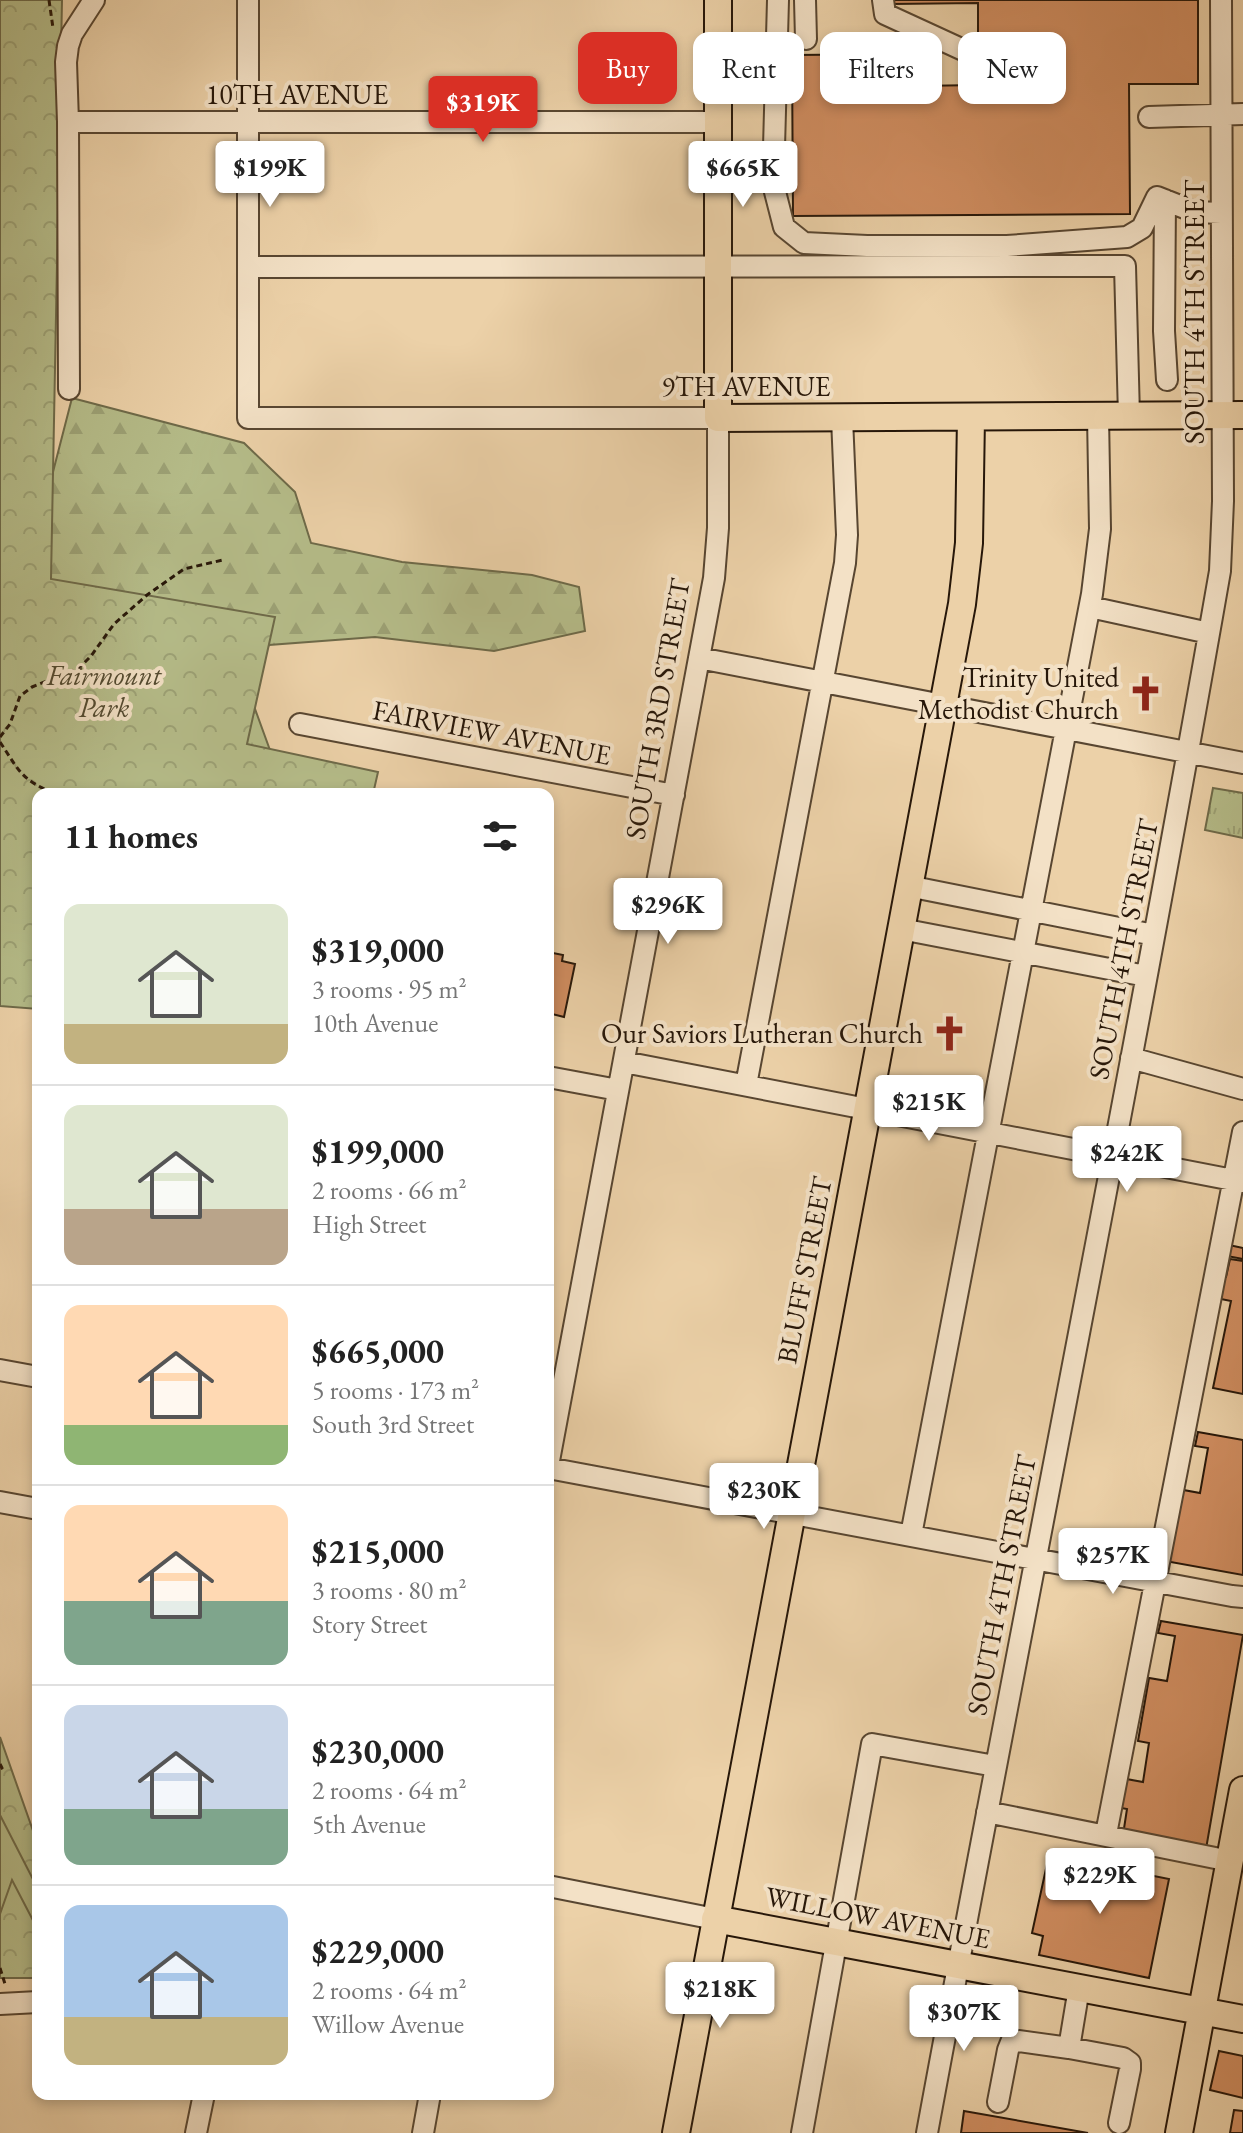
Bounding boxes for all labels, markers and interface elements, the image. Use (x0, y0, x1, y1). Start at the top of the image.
chip: Buy (578, 32, 677, 104)
chip: Rent (693, 32, 804, 104)
chip: Filters (820, 32, 942, 104)
chip: New (958, 32, 1066, 104)
street label: 10TH AVENUE (206, 76, 389, 112)
pin: $319K (427, 76, 539, 144)
text: $319K (446, 85, 520, 119)
pin: $199K (214, 141, 326, 209)
pin: $665K (687, 141, 799, 209)
text: $199K (233, 150, 307, 184)
text: $665K (706, 150, 780, 184)
street label: SOUTH 4TH STREET (1176, 179, 1212, 444)
street label: 9TH AVENUE (661, 368, 831, 404)
street label: SOUTH 3RD STREET (616, 576, 698, 842)
park label: Fairmount Park (46, 657, 163, 725)
place label: Trinity United Methodist Church (918, 659, 1120, 727)
church icon: Trinity United Methodist Church (1126, 674, 1164, 712)
street label: FAIRVIEW AVENUE (370, 691, 614, 773)
text: 11 homes (64, 814, 198, 858)
icon: filters (478, 814, 522, 858)
street label: SOUTH 4TH STREET (1080, 815, 1166, 1082)
pin: $296K (612, 878, 724, 946)
text: $296K (631, 887, 705, 921)
text: $319,000 (312, 928, 444, 972)
icon: home (128, 936, 224, 1032)
text: 3 rooms · 95 m² (312, 972, 467, 1006)
text: 10th Avenue (312, 1006, 438, 1040)
church icon: Our Saviors Lutheran Church (930, 1014, 968, 1052)
place label: Our Saviors Lutheran Church (601, 1015, 923, 1051)
pin: $215K (873, 1075, 985, 1143)
text: $215K (892, 1084, 966, 1118)
pin: $242K (1071, 1126, 1183, 1194)
text: $199,000 (312, 1129, 444, 1173)
text: $242K (1090, 1135, 1164, 1169)
icon: home (128, 1137, 224, 1233)
text: 2 rooms · 66 m² (312, 1173, 467, 1207)
street label: BLUFF STREET (768, 1173, 840, 1367)
text: High Street (312, 1207, 426, 1241)
text: $665,000 (312, 1329, 444, 1373)
icon: home (128, 1337, 224, 1433)
text: 5 rooms · 173 m² (312, 1373, 479, 1407)
text: South 3rd Street (312, 1407, 474, 1441)
street label: SOUTH 4TH STREET (958, 1451, 1044, 1718)
pin: $230K (708, 1463, 820, 1531)
text: $230K (727, 1472, 801, 1506)
pin: $257K (1057, 1528, 1169, 1596)
text: $215,000 (312, 1529, 444, 1573)
icon: home (128, 1537, 224, 1633)
text: $257K (1076, 1537, 1150, 1571)
text: 3 rooms · 80 m² (312, 1573, 467, 1607)
text: Story Street (312, 1607, 428, 1641)
text: $230,000 (312, 1729, 444, 1773)
icon: home (128, 1737, 224, 1833)
text: 2 rooms · 64 m² (312, 1773, 467, 1807)
text: 5th Avenue (312, 1807, 426, 1841)
pin: $229K (1044, 1848, 1156, 1916)
text: $229K (1063, 1857, 1137, 1891)
street label: WILLOW AVENUE (763, 1878, 994, 1956)
text: $229,000 (312, 1929, 444, 1973)
icon: home (128, 1937, 224, 2033)
pin: $218K (664, 1962, 776, 2030)
text: $218K (683, 1971, 757, 2005)
text: 2 rooms · 64 m² (312, 1973, 467, 2007)
pin: $307K (908, 1985, 1020, 2053)
text: $307K (927, 1994, 1001, 2028)
text: Willow Avenue (312, 2007, 464, 2041)

